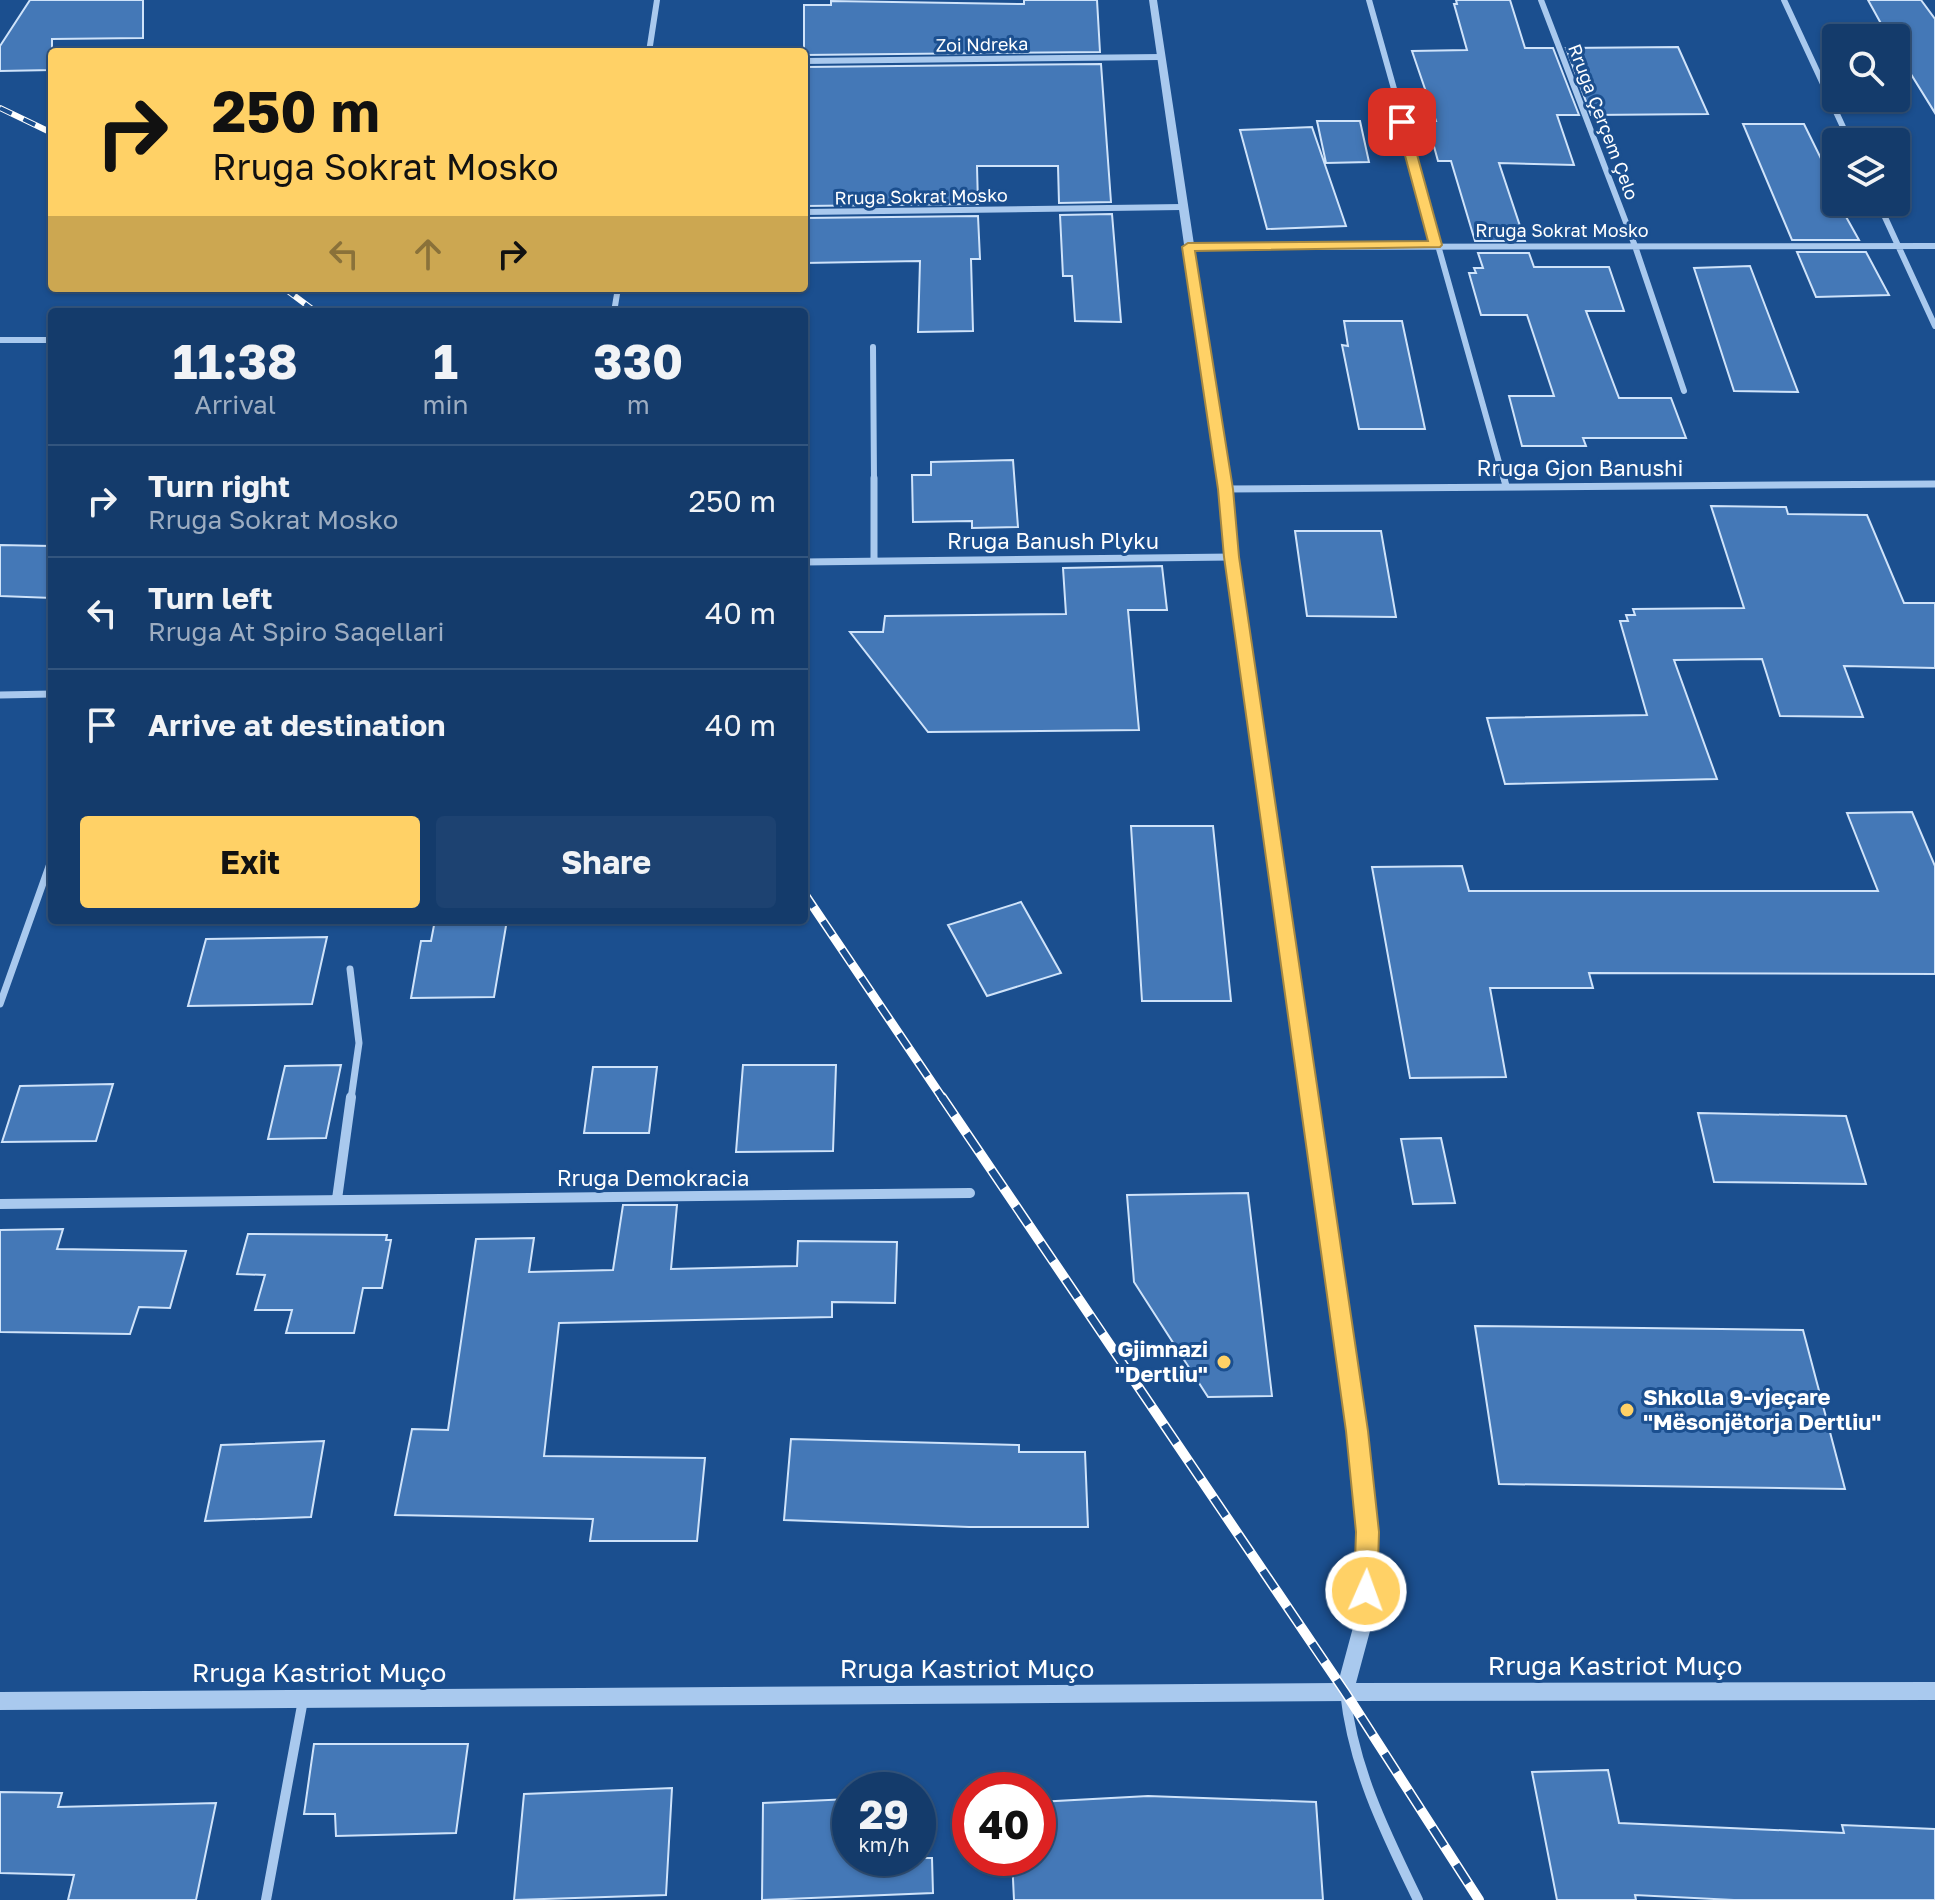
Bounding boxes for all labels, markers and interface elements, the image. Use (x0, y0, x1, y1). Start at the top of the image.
map controls (1822, 24, 1910, 216)
button: search (1822, 24, 1910, 112)
street label: Zoi Ndreka (935, 32, 1029, 56)
street label: Rruga Çerçem Çelo (1564, 41, 1644, 203)
text: 250 m (212, 77, 380, 144)
icon: right (80, 80, 184, 184)
pin (1368, 88, 1436, 156)
icon: arrive (1380, 100, 1424, 144)
button: layers (1822, 128, 1910, 216)
text: Rruga Sokrat Mosko (212, 145, 559, 188)
street label: Rruga Sokrat Mosko (834, 183, 1008, 209)
street label: Rruga Sokrat Mosko (1475, 219, 1649, 241)
icon: left (322, 232, 366, 276)
icon: ahead (406, 232, 450, 276)
icon: right (490, 232, 534, 276)
text: 11:38 (173, 332, 298, 390)
text: 1 (433, 332, 458, 390)
text: 330 (593, 332, 683, 390)
text: Arrival (195, 389, 276, 420)
text: min (423, 389, 469, 420)
text: m (627, 389, 650, 420)
street label: Rruga Gjon Banushi (1476, 454, 1684, 481)
text: Turn right (148, 468, 290, 504)
icon: right (80, 479, 124, 523)
text: 250 m (689, 483, 776, 519)
text: Rruga Sokrat Mosko (148, 504, 398, 535)
street label: Rruga Banush Plyku (947, 527, 1159, 554)
text: Turn left (148, 580, 273, 616)
icon: left (80, 591, 124, 635)
text: 40 m (705, 595, 776, 631)
text: Rruga At Spiro Saqellari (148, 616, 444, 647)
icon: arrive (80, 703, 124, 747)
text: Arrive at destination (148, 707, 445, 743)
text: 40 m (705, 707, 776, 743)
button: Exit (80, 816, 420, 908)
button: Share (436, 816, 776, 908)
street label: Rruga Demokracia (557, 1164, 749, 1191)
place label: Gjimnazi "Dertliu" (1115, 1335, 1208, 1387)
marker: Gjimnazi "Dertliu" (1215, 1353, 1233, 1371)
place label: Shkolla 9-vjeçare "Mësonjëtorja Dertliu" (1643, 1383, 1881, 1435)
marker: Shkolla 9-vjeçare "Mësonjëtorja Dertliu" (1618, 1401, 1636, 1419)
position arrow (1324, 1549, 1408, 1633)
street label: Rruga Kastriot Muço (1488, 1650, 1742, 1681)
street label: Rruga Kastriot Muço (840, 1653, 1094, 1684)
street label: Rruga Kastriot Muço (192, 1657, 446, 1688)
speed limit sign: 40 (952, 1772, 1056, 1876)
text: 29 (859, 1790, 909, 1838)
text: km/h (859, 1832, 909, 1856)

